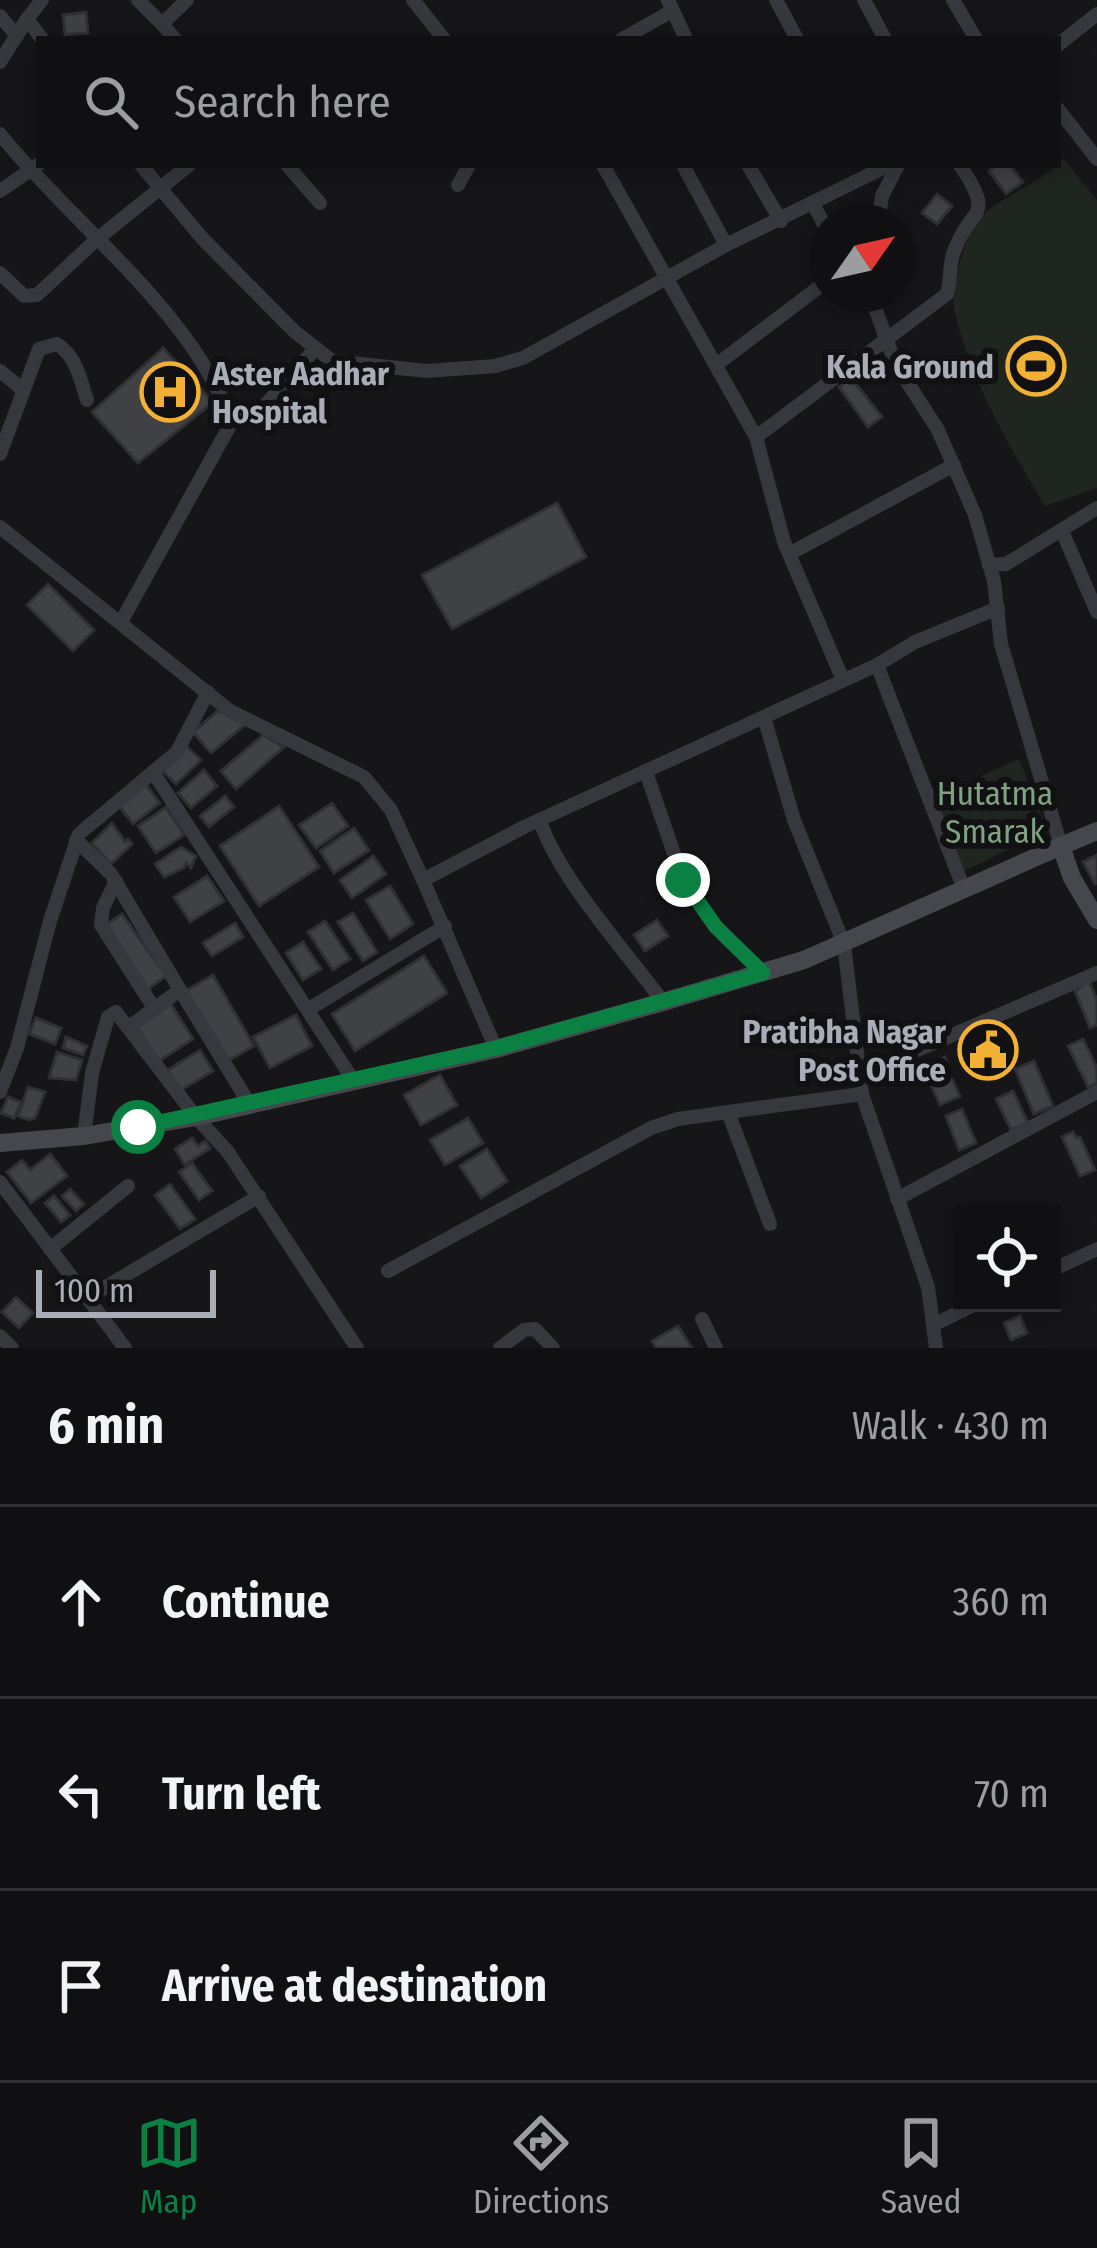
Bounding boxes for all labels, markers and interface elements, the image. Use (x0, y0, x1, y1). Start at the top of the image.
search box (36, 36, 1061, 168)
icon: search (78, 69, 144, 135)
text: Search here (174, 75, 391, 129)
north arrow (809, 204, 917, 312)
sports icon: Kala Ground (1005, 335, 1067, 397)
place label: Kala Ground (826, 347, 994, 387)
place label: Aster Aadhar Hospital (211, 354, 390, 432)
hospital icon: Aster Aadhar Hospital (139, 361, 201, 423)
park label: Hutatma Smarak (937, 774, 1053, 852)
route end (656, 853, 710, 907)
place label: Pratibha Nagar Post Office (743, 1012, 947, 1090)
public building icon: Pratibha Nagar Post Office (957, 1019, 1019, 1081)
route start (111, 1100, 165, 1154)
map controls (953, 1204, 1061, 1312)
button: locate (953, 1204, 1061, 1312)
scale bar (36, 1264, 216, 1317)
text: 100 m (54, 1271, 134, 1311)
text: 6 min (48, 1395, 164, 1457)
text: Walk · 430 m (852, 1403, 1049, 1449)
icon: ahead (48, 1569, 114, 1635)
text: Continue (162, 1575, 330, 1629)
text: 360 m (953, 1579, 1049, 1625)
icon: left (48, 1761, 114, 1827)
text: Turn left (162, 1767, 321, 1821)
text: 70 m (974, 1771, 1049, 1817)
icon: arrive (48, 1953, 114, 2019)
text: Arrive at destination (162, 1959, 547, 2013)
tab: Map (136, 2110, 202, 2222)
tab: Directions (473, 2110, 609, 2222)
tab: Saved (881, 2110, 961, 2222)

